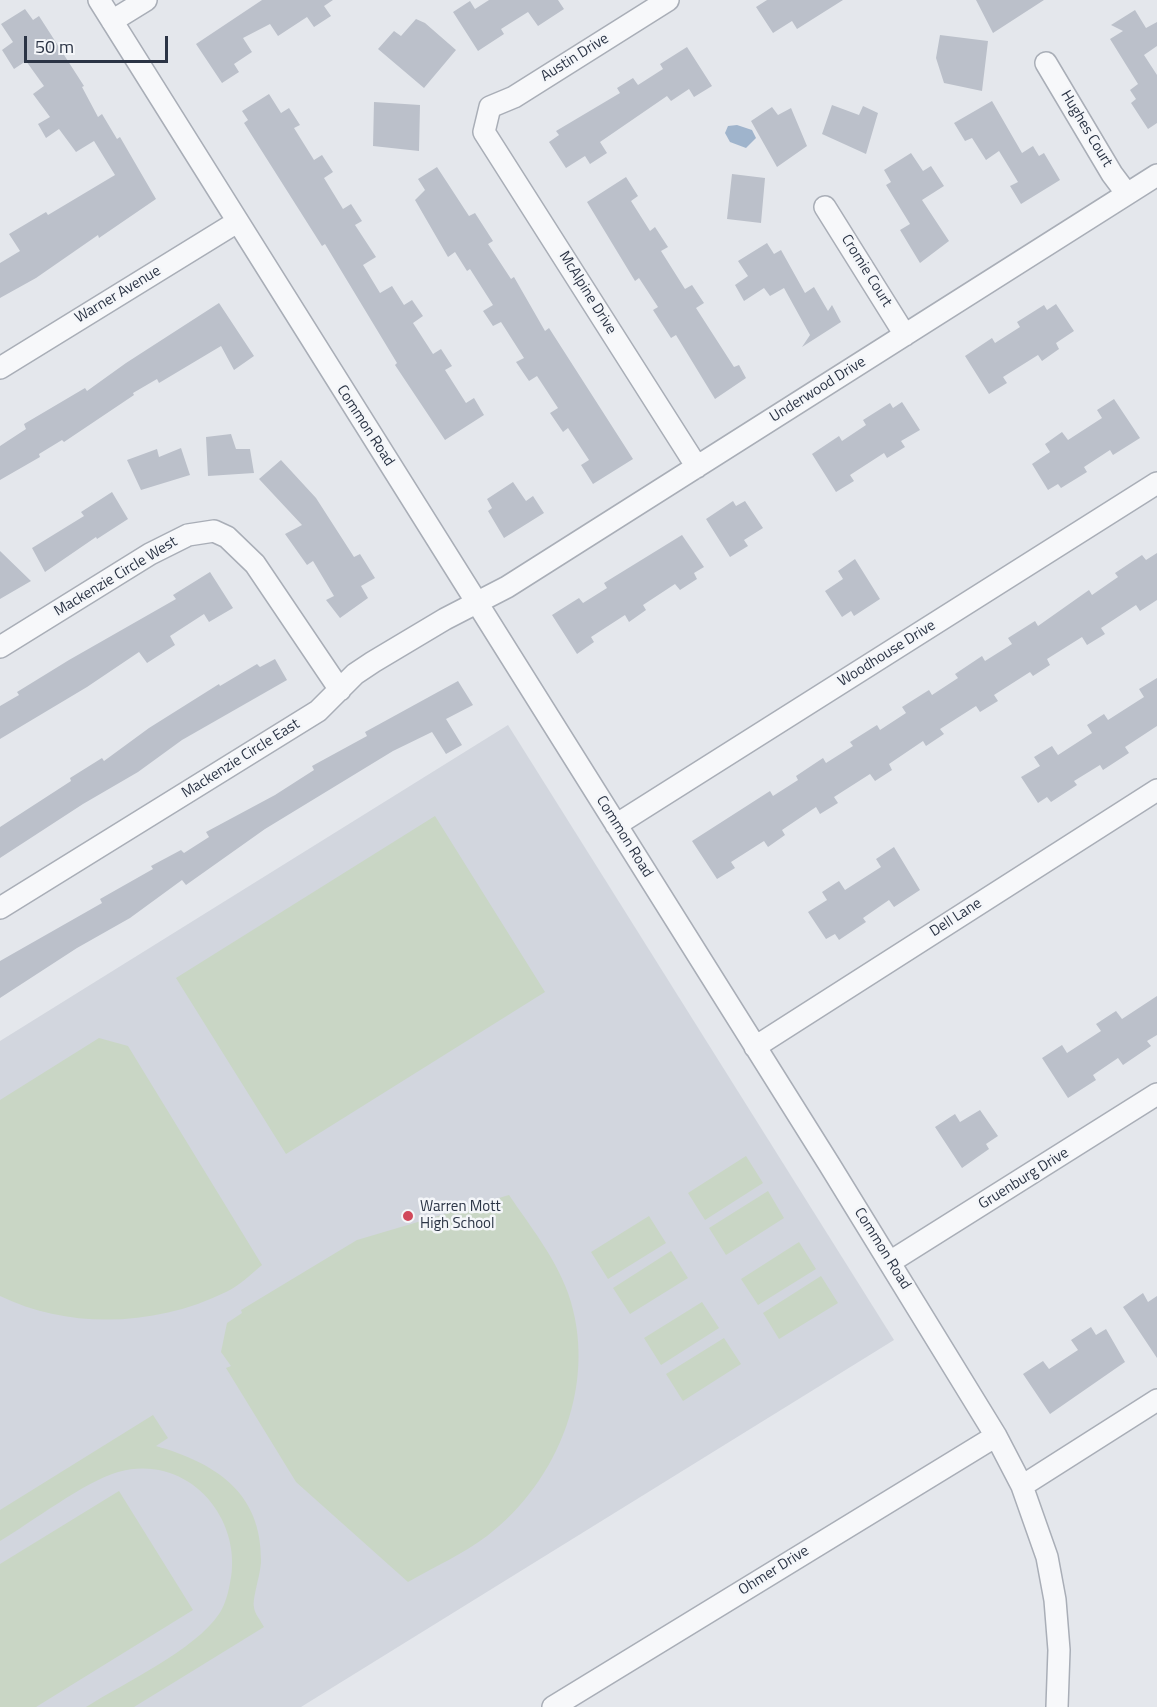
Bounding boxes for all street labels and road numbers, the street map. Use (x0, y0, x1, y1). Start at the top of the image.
street label: Austin Drive (538, 30, 612, 86)
street label: Hughes Court (1056, 87, 1116, 171)
street label: Cromie Court (837, 231, 895, 311)
street label: McAlpine Drive (554, 248, 620, 338)
street label: Warner Avenue (72, 262, 164, 328)
street label: Underwood Drive (767, 353, 869, 427)
street label: Common Road (332, 382, 398, 470)
street label: Mackenzie Circle West (51, 533, 181, 621)
street label: Woodhouse Drive (835, 617, 939, 691)
street label: Mackenzie Circle East (179, 715, 303, 803)
street label: Common Road (592, 793, 656, 881)
street label: Dell Lane (927, 895, 985, 941)
street label: Gruenburg Drive (976, 1144, 1072, 1214)
street label: Common Road (850, 1205, 914, 1293)
street label: Ohmer Drive (736, 1542, 812, 1600)

